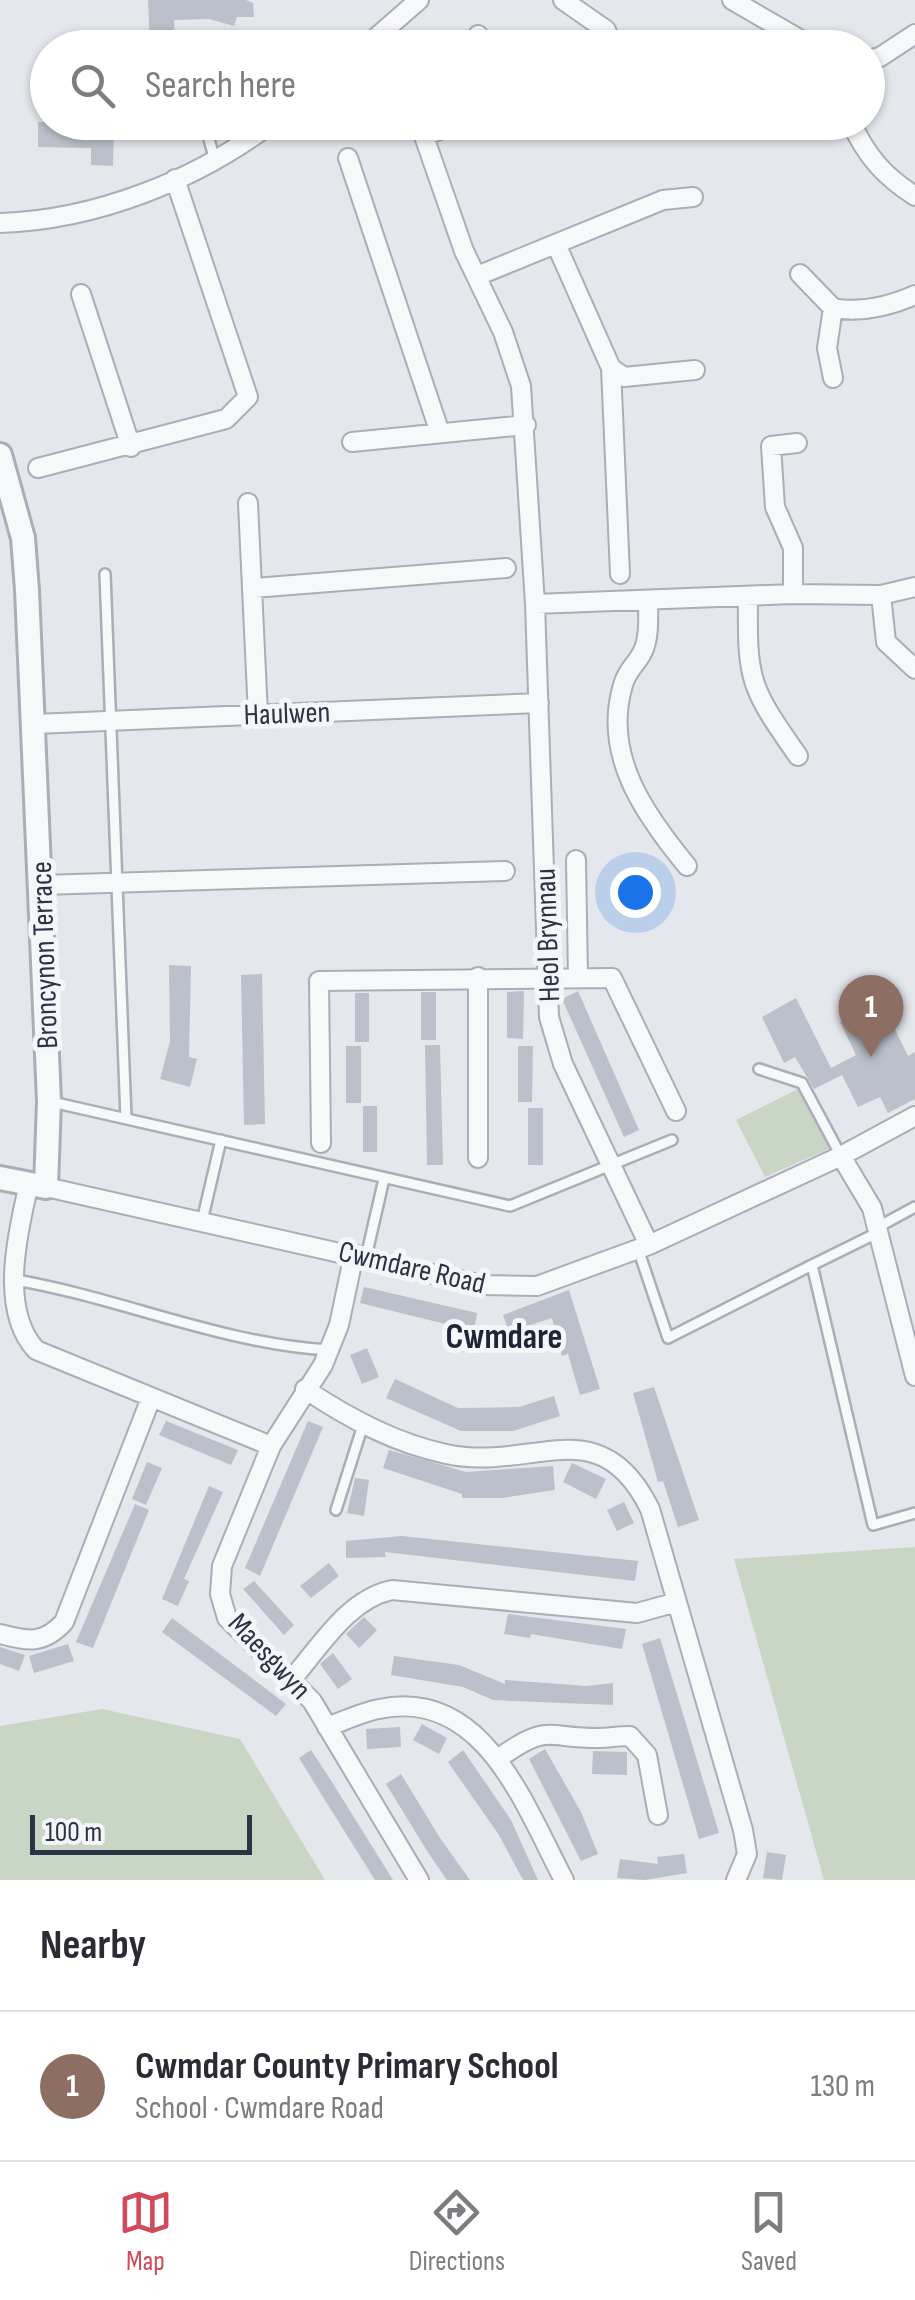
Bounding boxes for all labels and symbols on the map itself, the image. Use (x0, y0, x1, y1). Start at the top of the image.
street label: Haulwen (243, 695, 331, 733)
street label: Broncynon Terrace (24, 861, 66, 1049)
your location (610, 867, 661, 918)
street label: Heol Brynnau (528, 868, 568, 1002)
pin: 1 (838, 974, 904, 1057)
street label: Cwmdare Road (335, 1234, 489, 1302)
district label: Cwmdare (445, 1316, 563, 1359)
street label: Maesgwyn (220, 1606, 318, 1707)
scale bar (30, 1810, 252, 1854)

